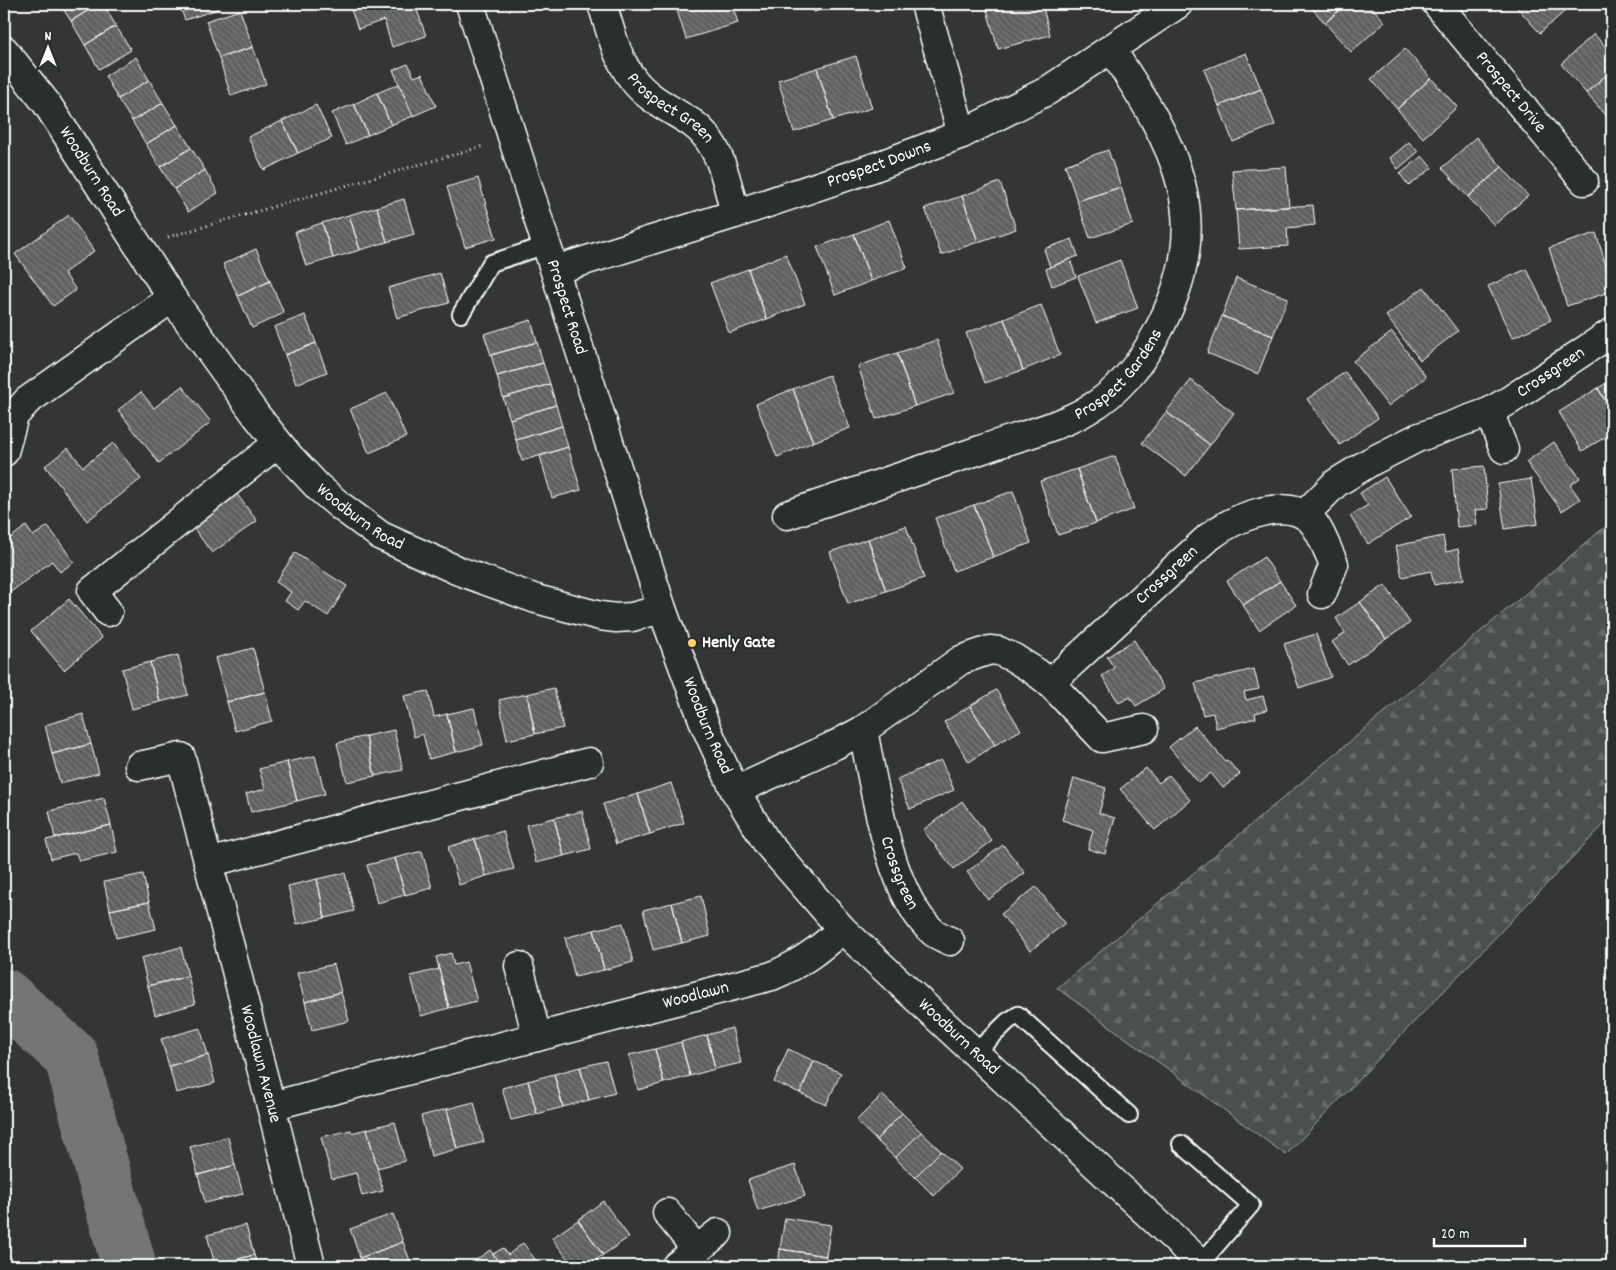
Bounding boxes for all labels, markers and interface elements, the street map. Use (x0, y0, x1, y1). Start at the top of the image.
north arrow (22, 22, 72, 72)
text: N (45, 27, 52, 47)
street label: Prospect Drive (1469, 46, 1552, 139)
street label: Prospect Green (620, 68, 720, 149)
street label: Woodburn Road (52, 122, 129, 222)
street label: Prospect Downs (824, 134, 935, 195)
street label: Prospect Road (539, 256, 593, 358)
street label: Prospect Gardens (1070, 324, 1169, 427)
street label: Crossgreen (1512, 341, 1590, 405)
street label: Woodburn Road (310, 478, 408, 557)
street label: Crossgreen (1130, 540, 1204, 611)
place label: Henly Gate (702, 631, 775, 656)
marker: Henly Gate (686, 637, 698, 649)
street label: Woodburn Road (676, 674, 738, 779)
street label: Crossgreen (873, 834, 925, 915)
street label: Woodlawn (660, 975, 732, 1016)
street label: Woodburn Road (912, 993, 1005, 1082)
street label: Woodlawn Avenue (233, 1002, 287, 1126)
scale bar (1434, 1215, 1525, 1247)
text: 20 m (1441, 1224, 1469, 1246)

